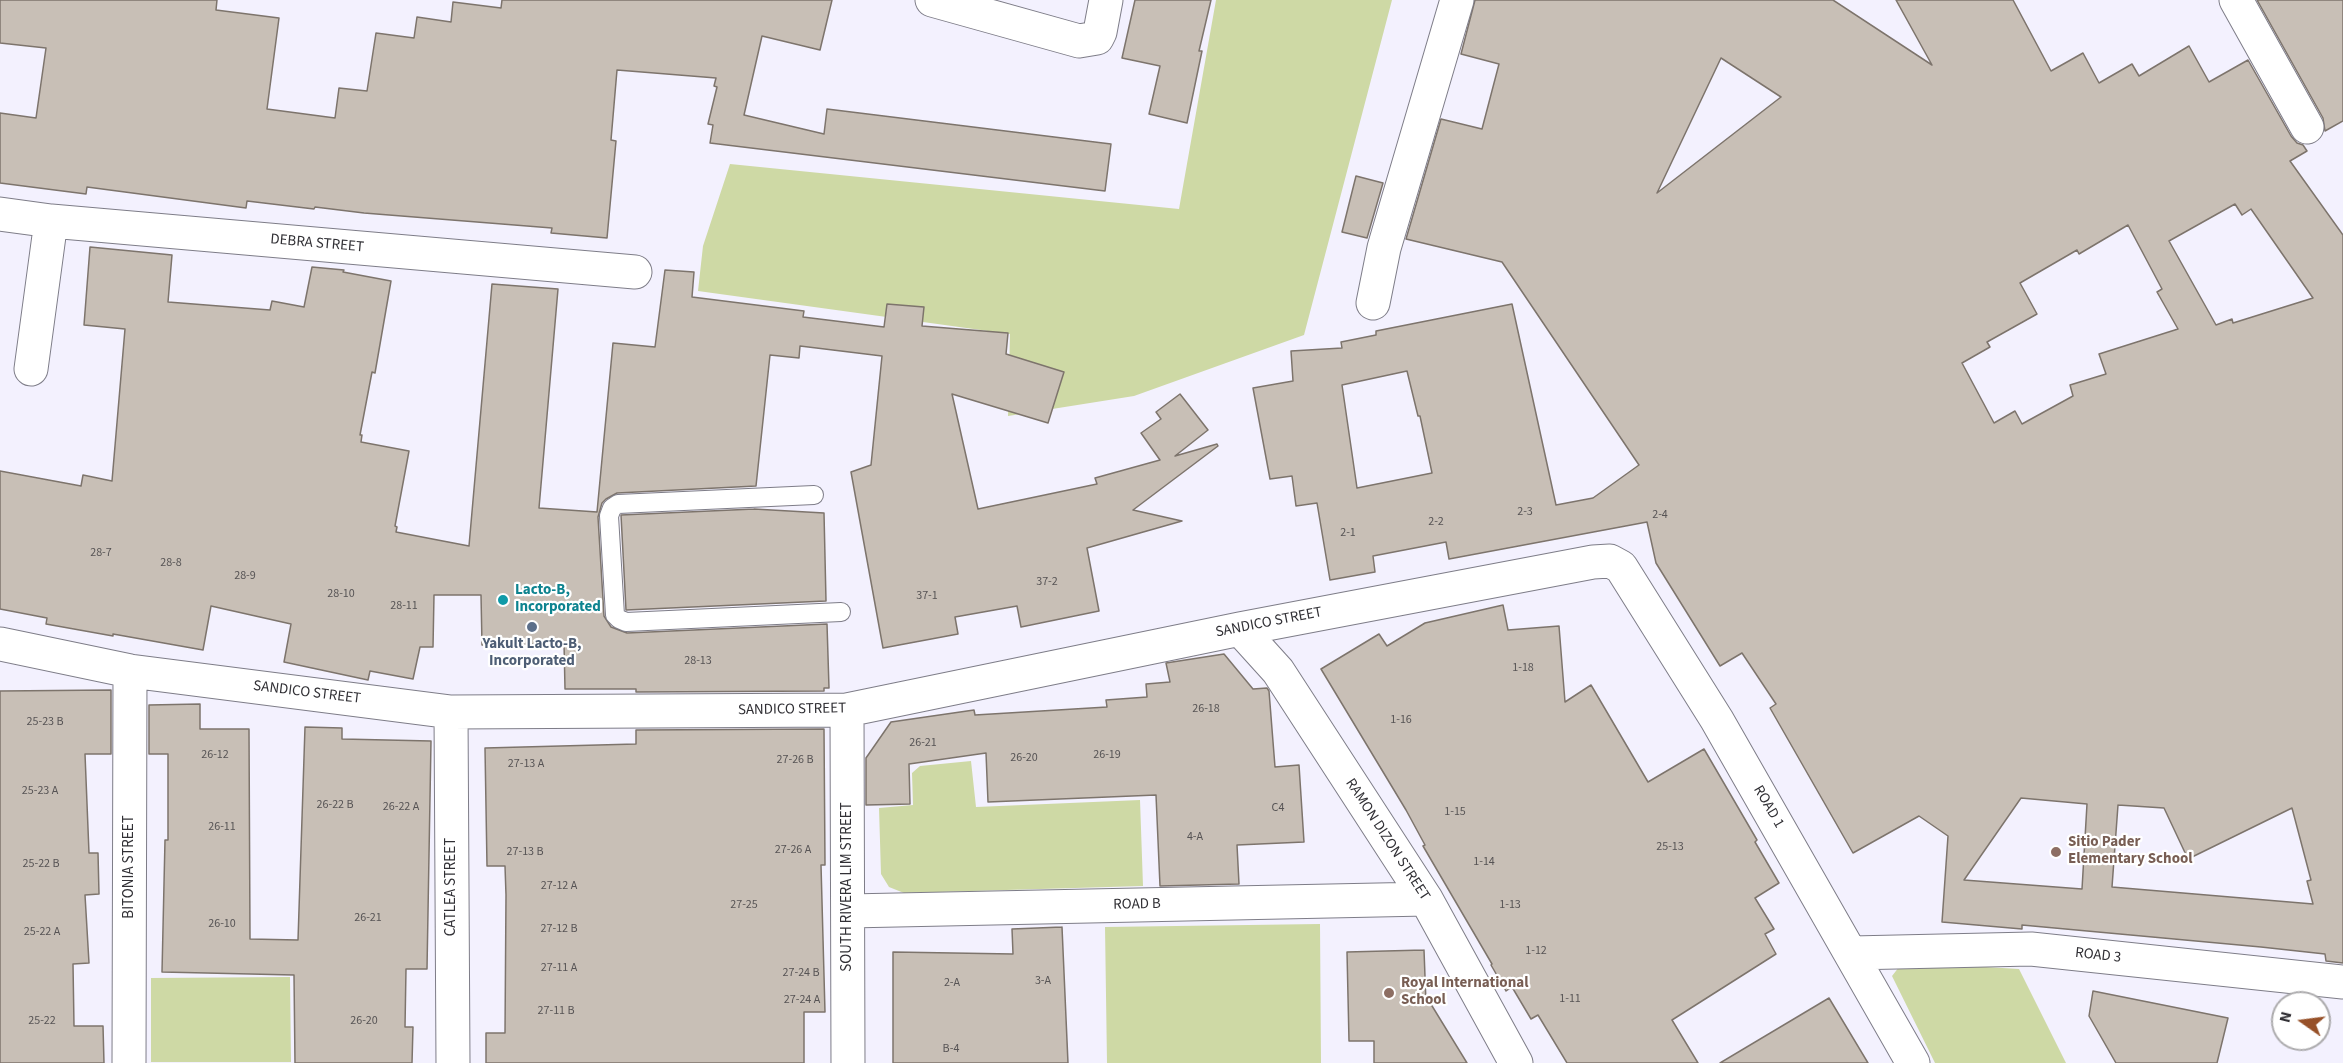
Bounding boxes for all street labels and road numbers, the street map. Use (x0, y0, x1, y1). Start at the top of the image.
street label: DEBRA STREET (270, 231, 364, 257)
street label: SANDICO STREET (1214, 604, 1324, 642)
street label: SANDICO STREET (252, 677, 362, 709)
street label: SANDICO STREET (738, 700, 846, 720)
street label: RAMON DIZON STREET (1341, 776, 1433, 904)
street label: ROAD 1 (1749, 783, 1787, 831)
street label: SOUTH RIVERA LIM STREET (839, 802, 857, 972)
street label: BITONIA STREET (121, 815, 139, 919)
street label: CATLEA STREET (443, 838, 461, 936)
street label: ROAD B (1113, 896, 1161, 914)
street label: ROAD 3 (2074, 945, 2122, 967)

